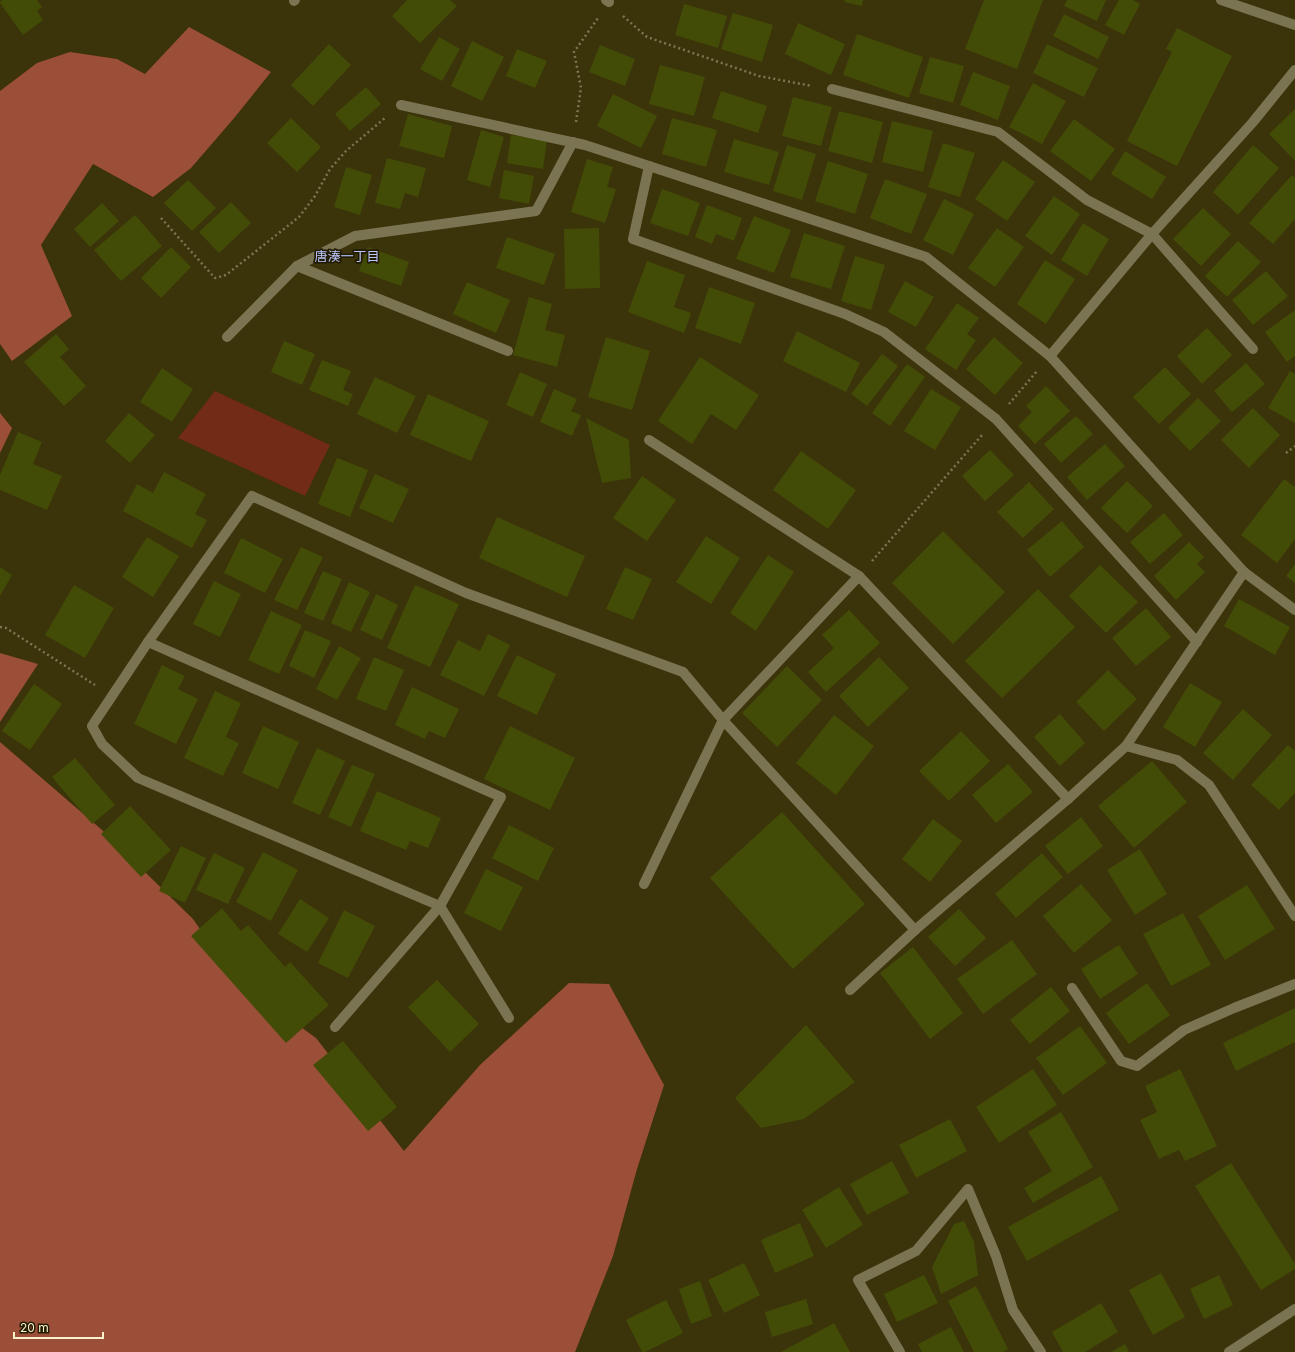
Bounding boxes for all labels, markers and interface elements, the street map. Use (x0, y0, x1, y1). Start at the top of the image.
district label: 唐湊一丁目 (314, 248, 380, 264)
scale bar (14, 1314, 103, 1340)
text: 20 m (20, 1320, 49, 1335)

